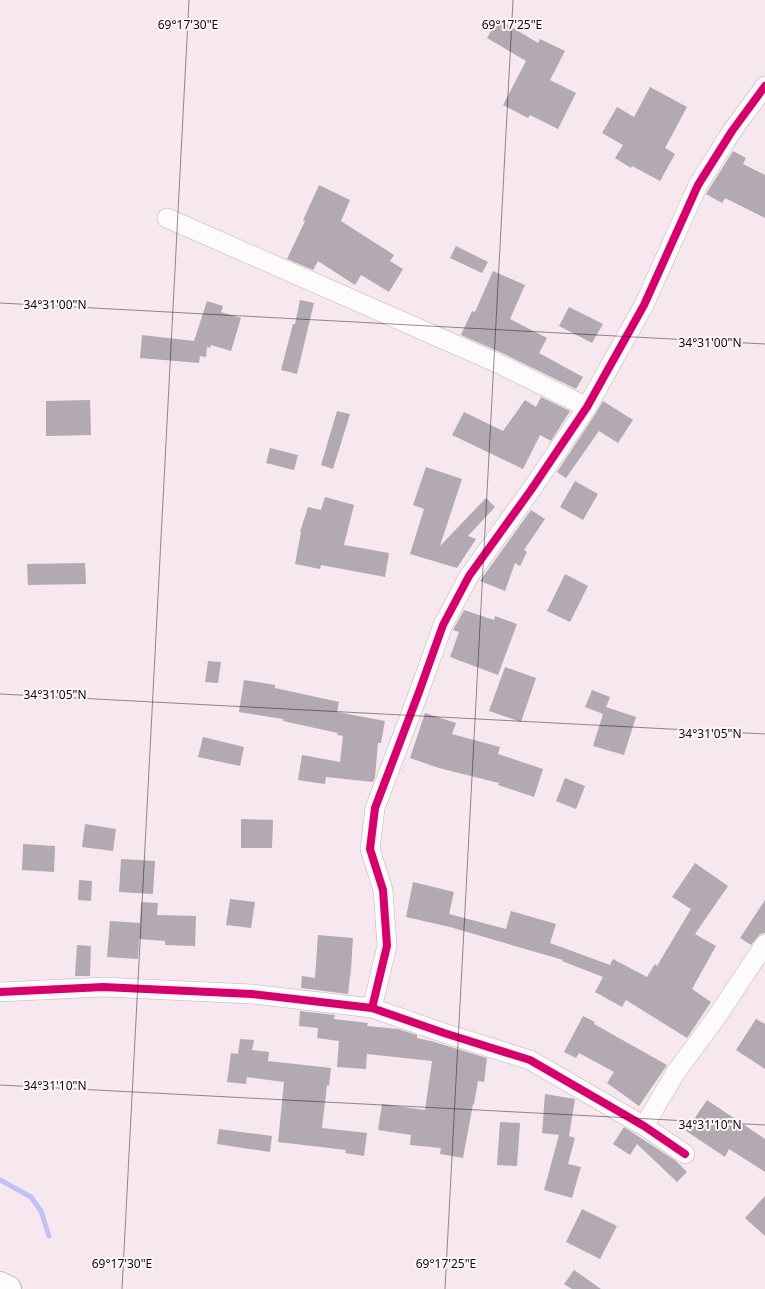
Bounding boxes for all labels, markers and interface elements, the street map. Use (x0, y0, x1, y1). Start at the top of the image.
text: 69°17'30"E (158, 16, 218, 33)
text: 69°17'25"E (482, 16, 542, 33)
text: 34°31'00"N (23, 296, 87, 313)
text: 34°31'00"N (678, 334, 742, 351)
text: 34°31'05"N (23, 686, 87, 703)
text: 34°31'05"N (678, 725, 742, 742)
text: 34°31'10"N (23, 1077, 87, 1094)
text: 34°31'10"N (678, 1116, 742, 1133)
text: 69°17'30"E (92, 1255, 152, 1272)
text: 69°17'25"E (416, 1255, 476, 1272)

